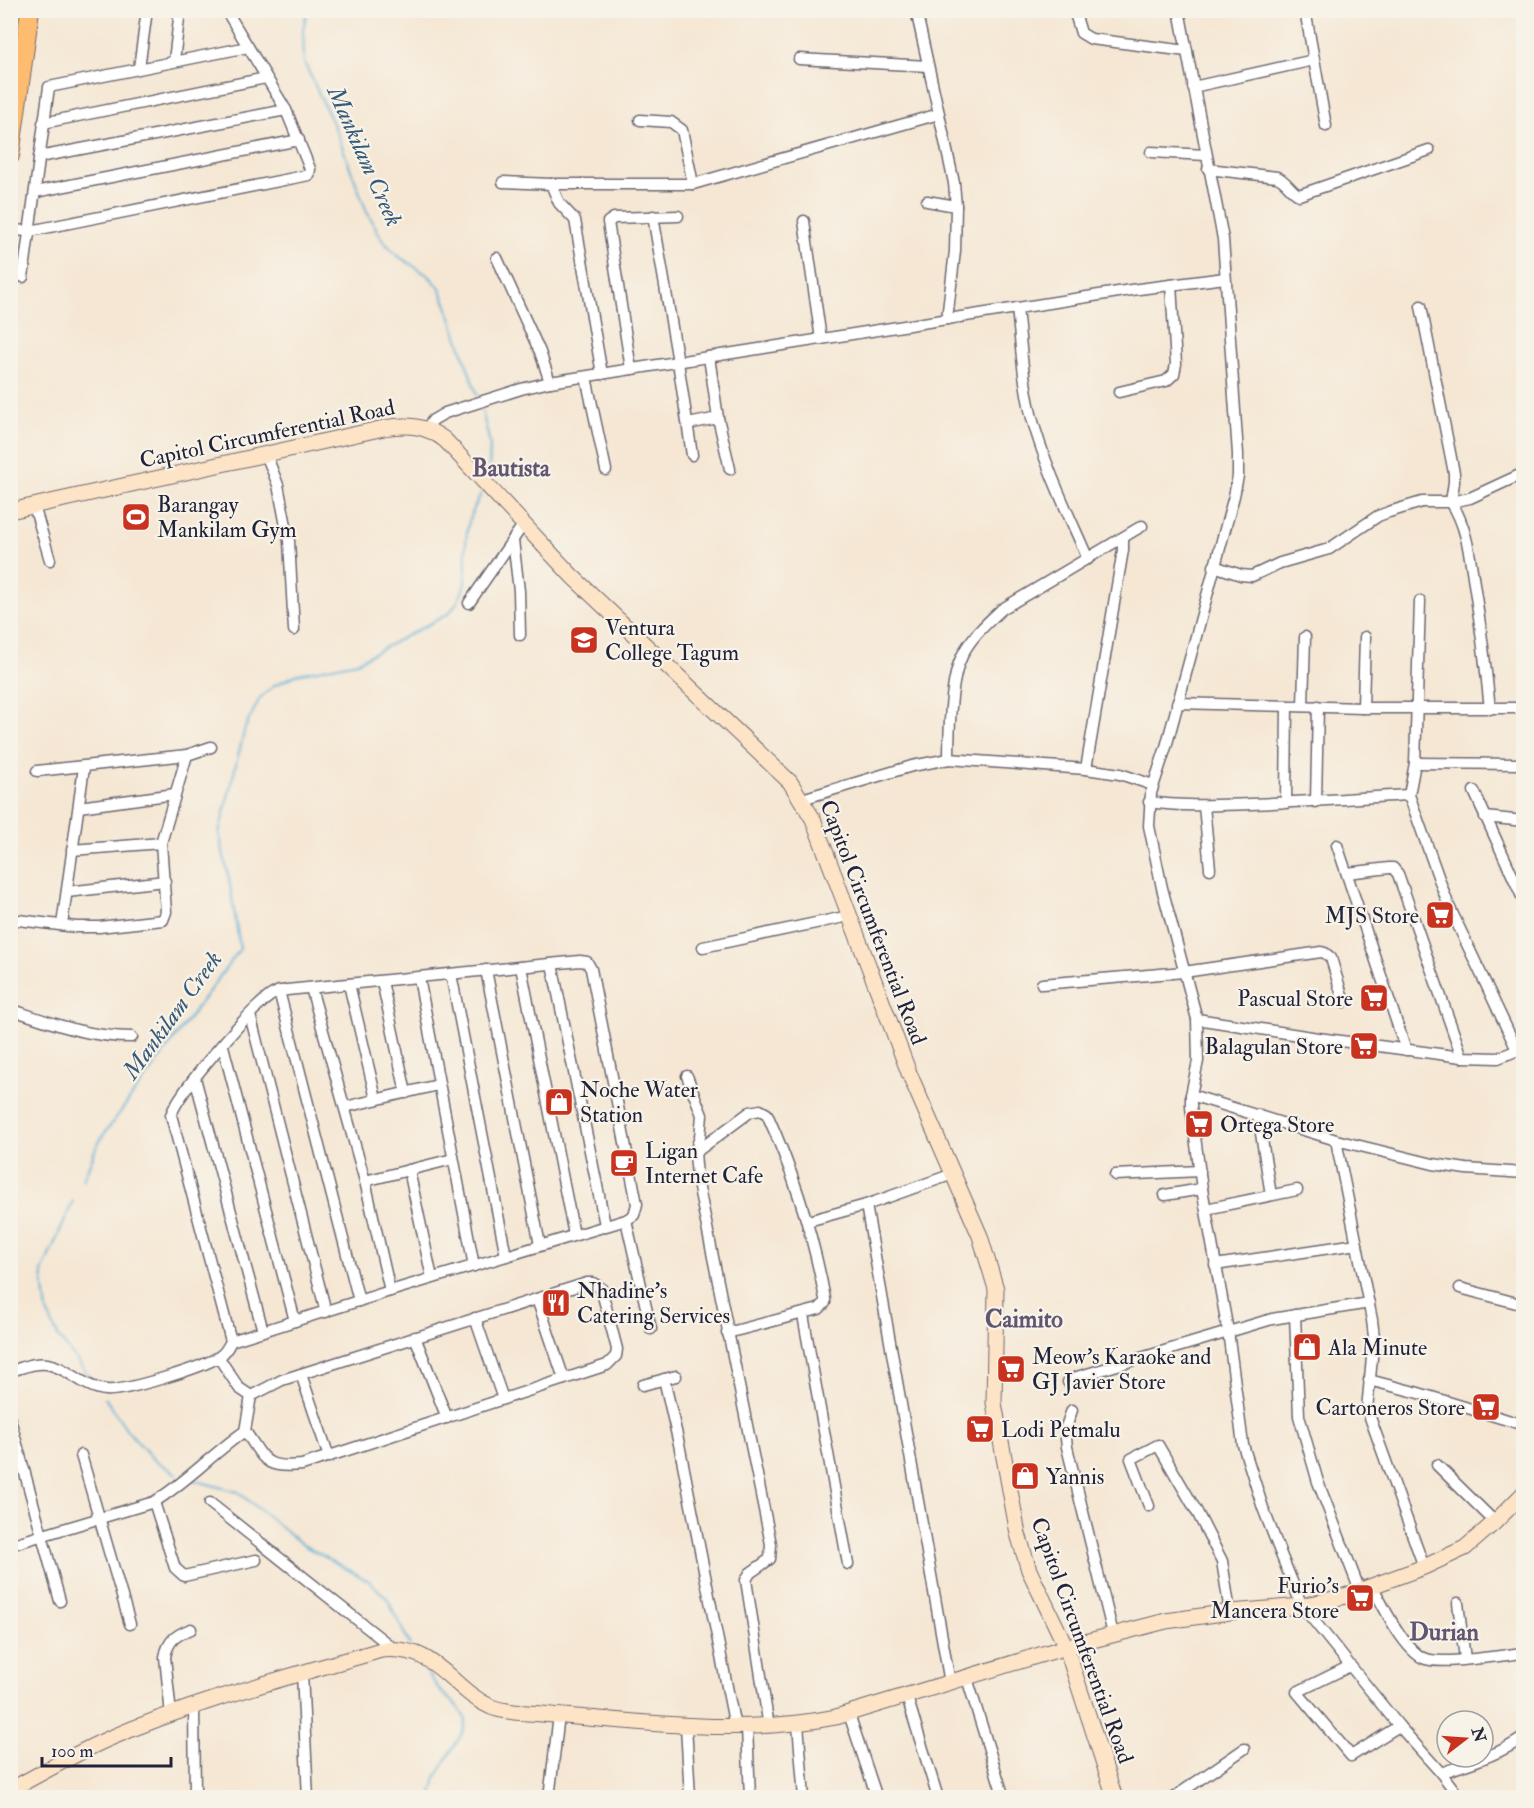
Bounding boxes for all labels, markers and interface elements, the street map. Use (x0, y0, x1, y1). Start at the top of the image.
water label: Mankilam Creek (319, 79, 409, 231)
street label: Capitol Circumferential Road (137, 393, 398, 476)
district label: Bautista (472, 453, 551, 484)
place label: Barangay Mankilam Gym (157, 491, 297, 544)
sports icon: Barangay Mankilam Gym (120, 501, 152, 533)
place label: Ventura College Tagum (605, 614, 739, 667)
school or university icon: Ventura College Tagum (568, 624, 600, 656)
street label: Capitol Circumferential Road (812, 796, 933, 1049)
supermarket icon: MJS Store (1424, 899, 1456, 931)
place label: MJS Store (1325, 902, 1419, 930)
water label: Mankilam Creek (114, 945, 229, 1087)
supermarket icon: Pascual Store (1358, 982, 1390, 1014)
place label: Pascual Store (1237, 985, 1353, 1013)
supermarket icon: Balagulan Store (1348, 1030, 1380, 1062)
place label: Balagulan Store (1205, 1033, 1343, 1061)
place label: Noche Water Station (580, 1076, 699, 1129)
shop icon: Noche Water Station (543, 1086, 575, 1118)
supermarket icon: Ortega Store (1183, 1108, 1215, 1140)
place label: Ortega Store (1220, 1111, 1334, 1139)
place label: Ligan Internet Cafe (645, 1137, 763, 1190)
cafe icon: Ligan Internet Cafe (608, 1147, 640, 1179)
place label: Nhadine's Catering Services (577, 1277, 730, 1330)
restaurant icon: Nhadine's Catering Services (540, 1287, 572, 1319)
district label: Caimito (985, 1304, 1063, 1335)
shop icon: Ala Minute (1291, 1331, 1323, 1363)
place label: Ala Minute (1327, 1334, 1427, 1362)
place label: Meow's Karaoke and GJ Javier Store (1032, 1343, 1212, 1396)
supermarket icon: Meow's Karaoke and GJ Javier Store (995, 1353, 1027, 1385)
supermarket icon: Cartoneros Store (1470, 1391, 1502, 1423)
place label: Cartoneros Store (1315, 1394, 1465, 1422)
supermarket icon: Lodi Petmalu (964, 1413, 996, 1445)
place label: Lodi Petmalu (1001, 1416, 1121, 1444)
shop icon: Yannis (1009, 1460, 1041, 1492)
place label: Yannis (1046, 1463, 1104, 1491)
street label: Capitol Circumferential Road (1024, 1513, 1140, 1768)
place label: Furio's Mancera Store (1210, 1572, 1339, 1625)
supermarket icon: Furio's Mancera Store (1344, 1582, 1376, 1614)
district label: Durian (1409, 1617, 1479, 1648)
north arrow (1435, 1709, 1495, 1769)
text: N (1466, 1724, 1490, 1745)
scale bar (42, 1730, 171, 1768)
text: 100 m (51, 1740, 94, 1763)

